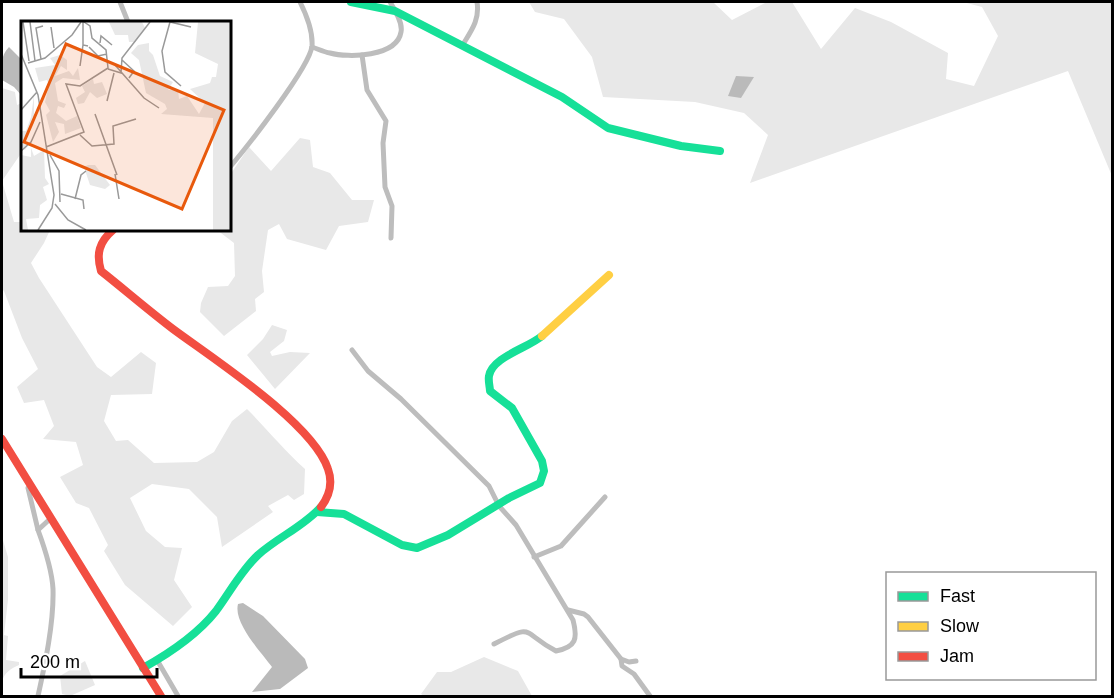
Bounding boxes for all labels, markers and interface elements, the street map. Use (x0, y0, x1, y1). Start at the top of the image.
inset map (21, 21, 231, 231)
legend (886, 572, 1096, 680)
text: Fast (940, 586, 975, 606)
text: Slow (940, 616, 980, 636)
scale bar (21, 641, 158, 679)
text: Jam (940, 646, 974, 666)
text: 200 m (30, 652, 80, 672)

